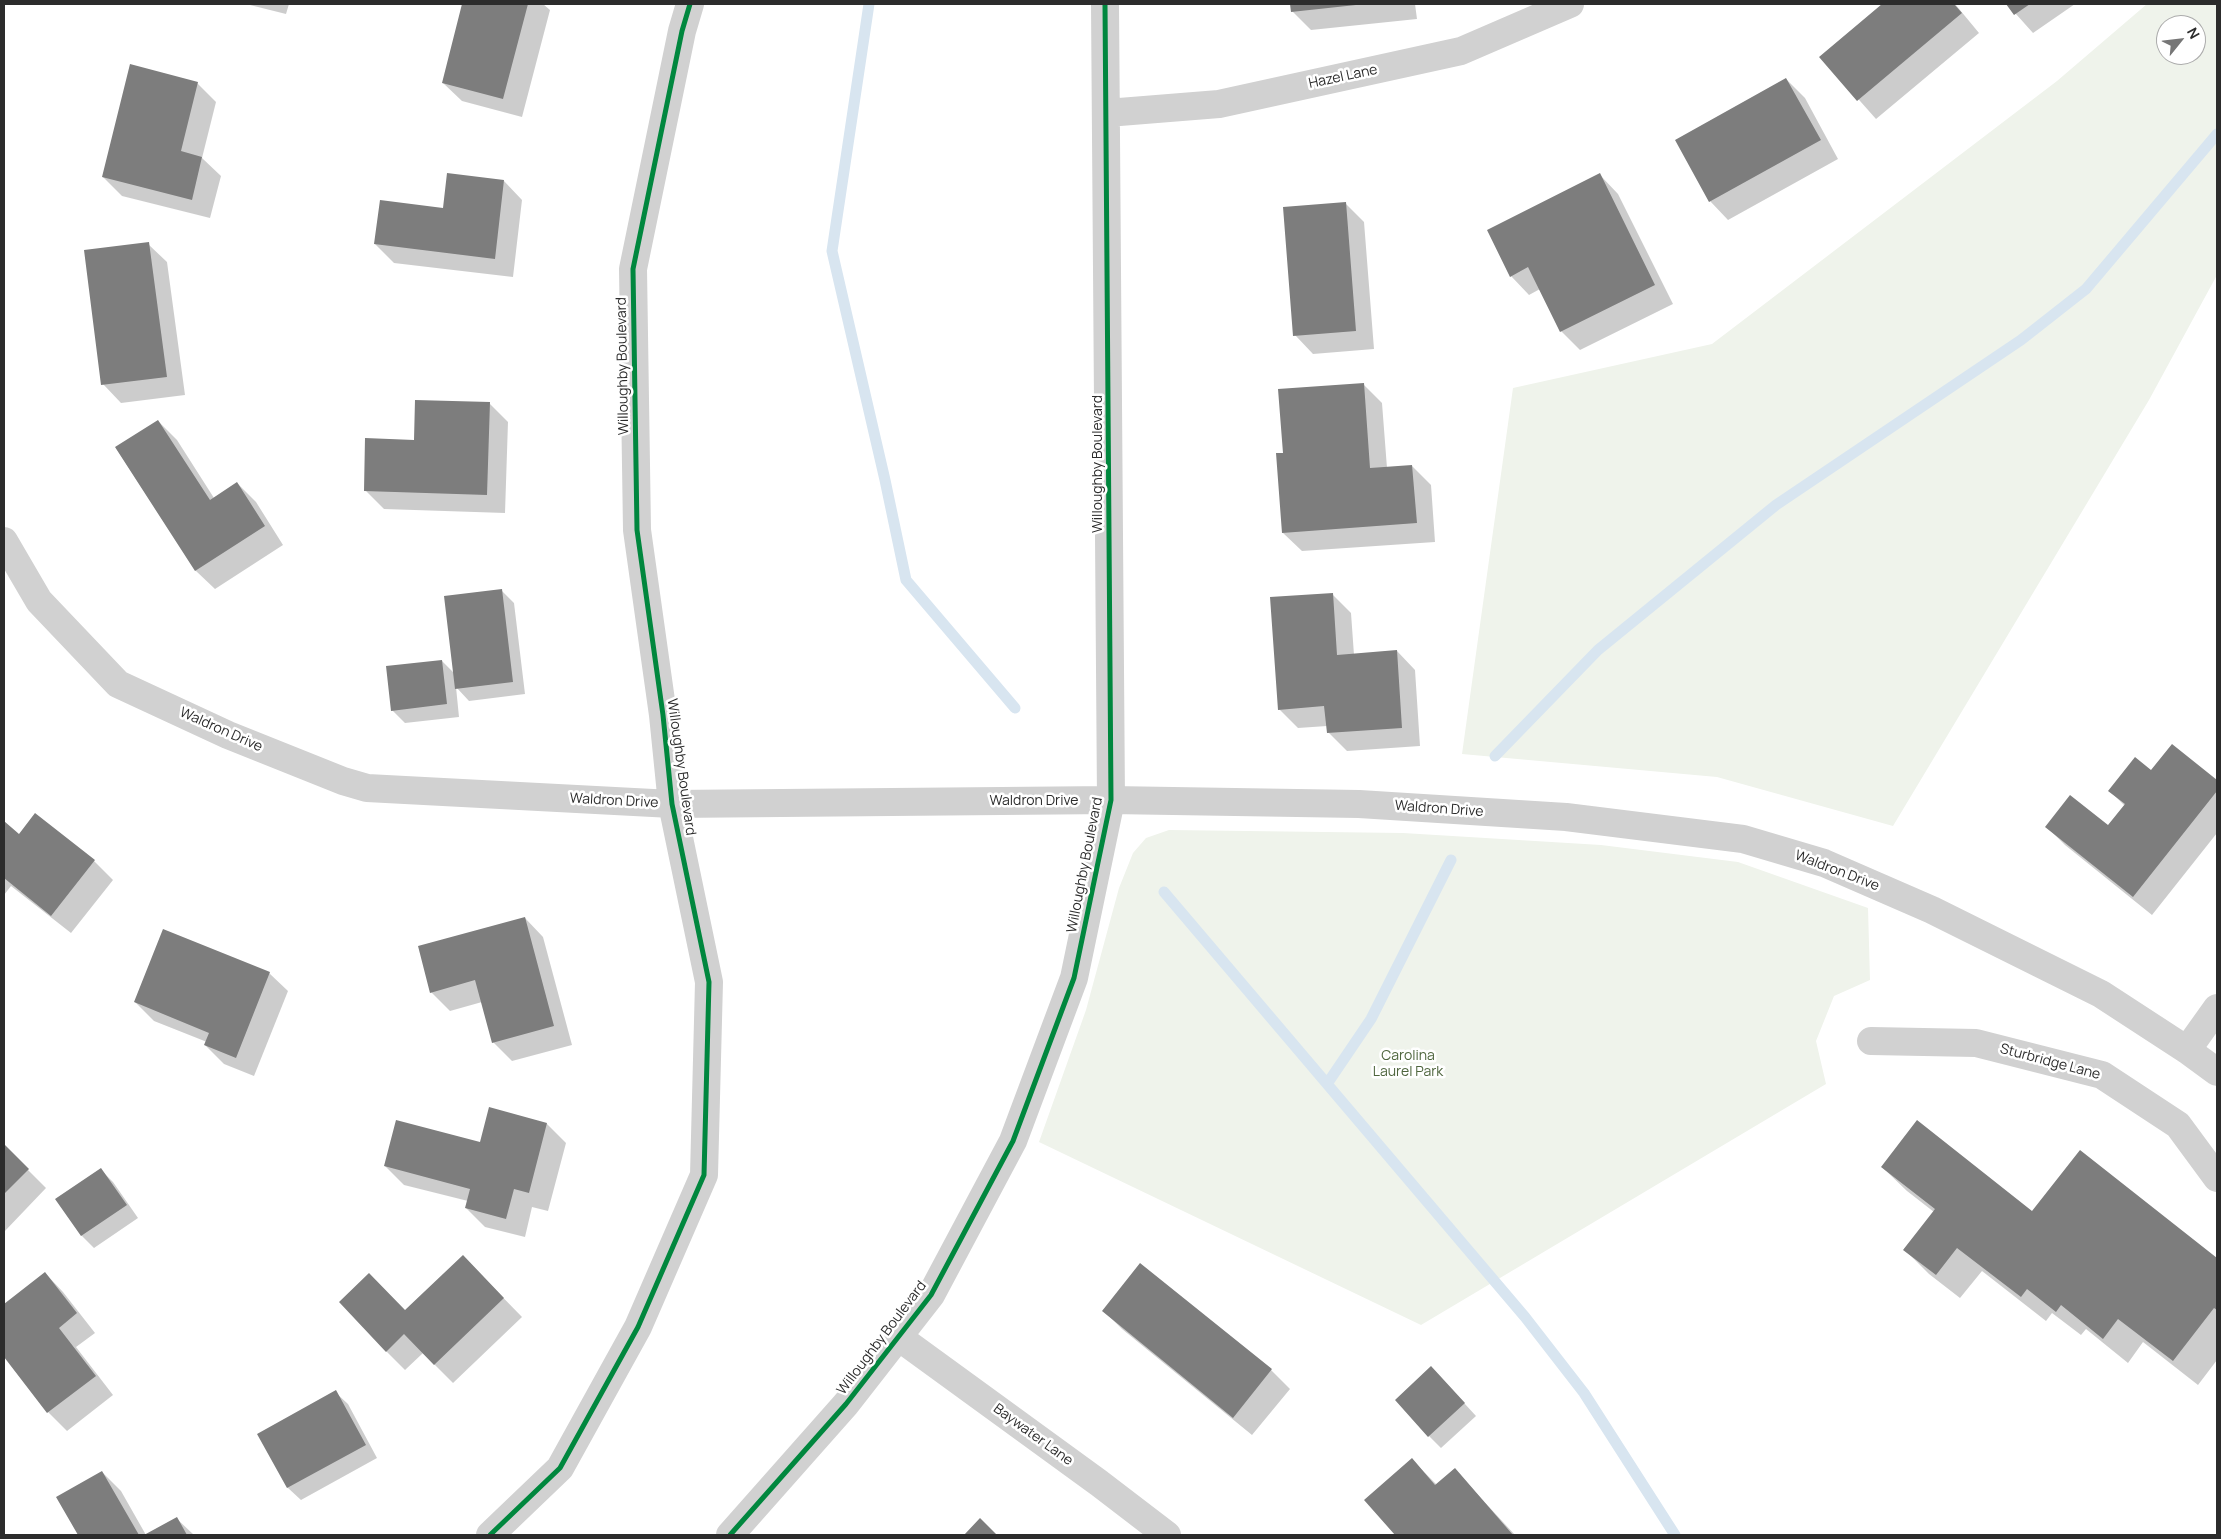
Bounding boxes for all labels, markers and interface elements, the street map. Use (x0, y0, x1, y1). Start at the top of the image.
north arrow (2156, 15, 2206, 65)
text: N (2183, 24, 2204, 42)
street label: Hazel Lane (1307, 62, 1379, 92)
street label: Willoughby Boulevard (613, 297, 633, 435)
street label: Willoughby Boulevard (1090, 395, 1106, 533)
street label: Willoughby Boulevard (663, 698, 699, 836)
street label: Waldron Drive (177, 704, 265, 756)
street label: Waldron Drive (569, 790, 659, 812)
street label: Waldron Drive (990, 793, 1078, 809)
street label: Willoughby Boulevard (1064, 796, 1106, 934)
street label: Waldron Drive (1394, 798, 1484, 820)
street label: Waldron Drive (1793, 847, 1881, 895)
street label: Sturbridge Lane (1998, 1041, 2102, 1083)
park label: Carolina Laurel Park (1373, 1048, 1443, 1080)
street label: Willoughby Boulevard (834, 1278, 930, 1398)
street label: Baywater Lane (990, 1401, 1076, 1469)

